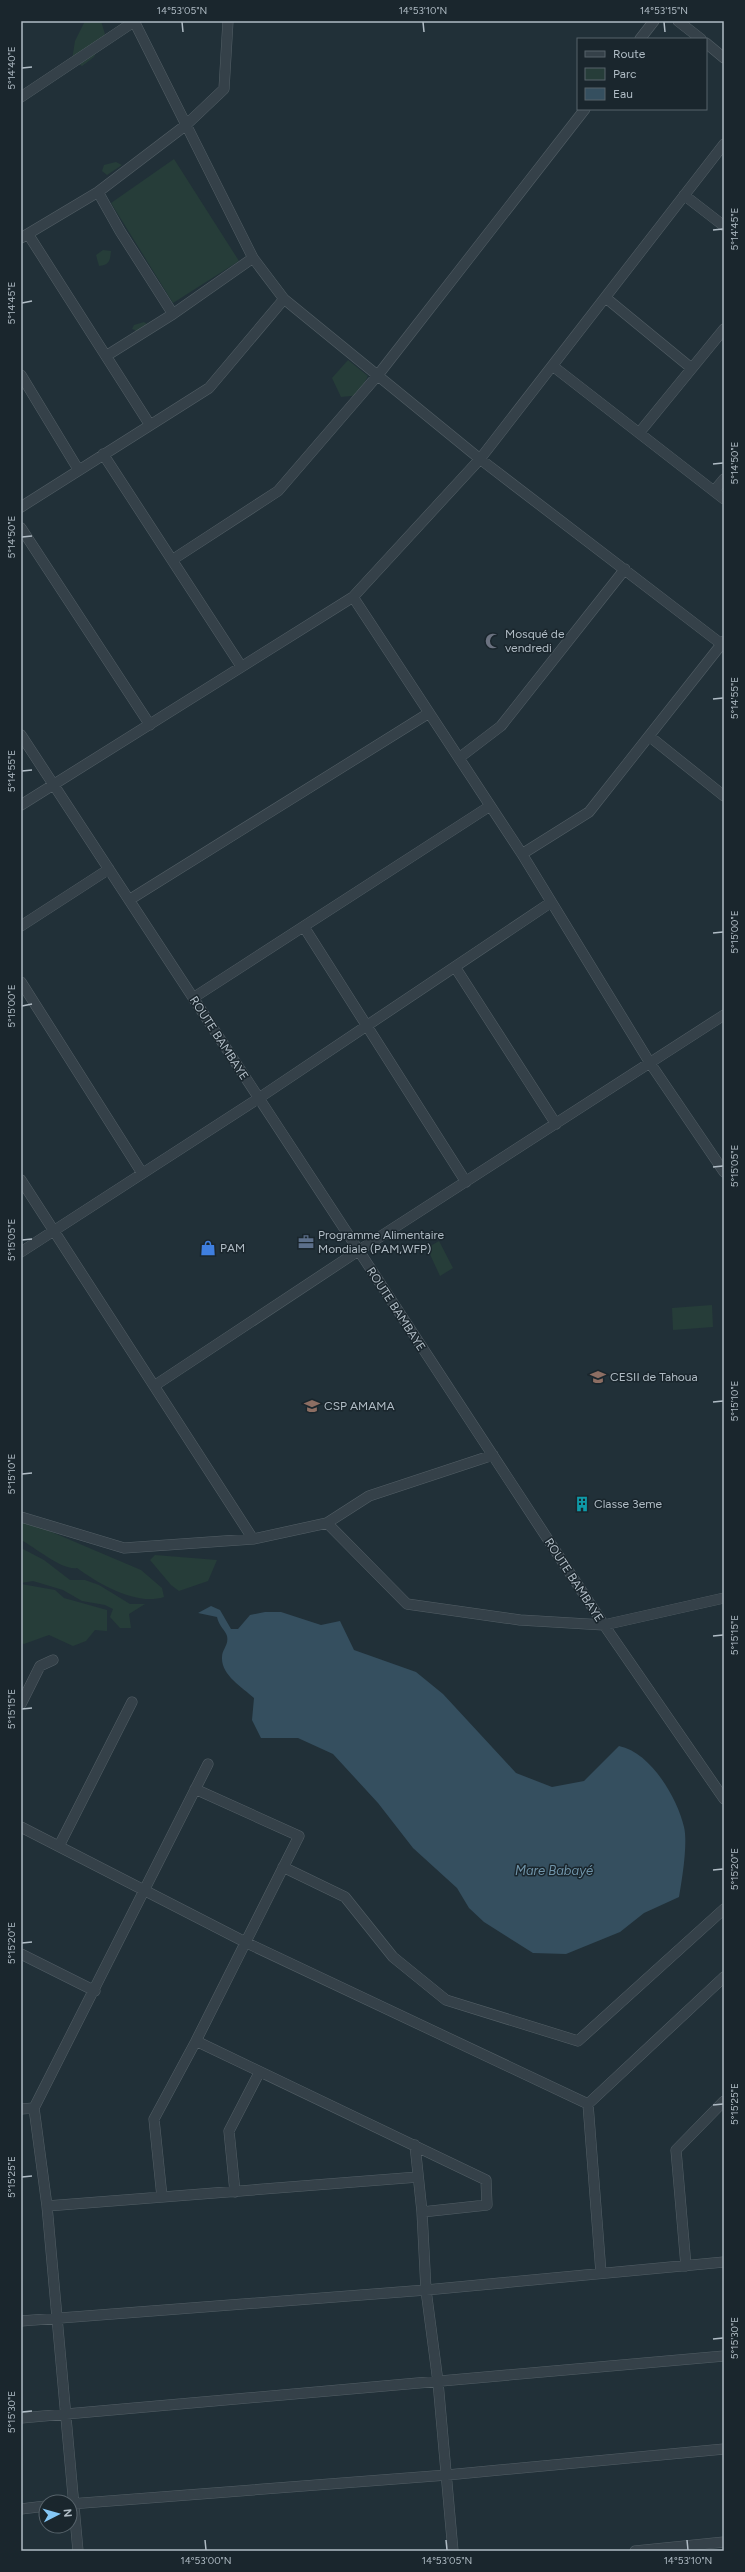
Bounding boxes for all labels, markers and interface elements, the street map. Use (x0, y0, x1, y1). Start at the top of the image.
text: 14°53'05"N (157, 4, 207, 17)
text: 14°53'10"N (399, 4, 447, 17)
text: 14°53'15"N (640, 4, 688, 17)
legend (577, 38, 707, 110)
text: 5°14'40"E (5, 46, 18, 90)
text: Route (613, 47, 646, 61)
text: Parc (613, 67, 637, 81)
text: Eau (613, 87, 633, 101)
text: 5°14'45"E (728, 207, 741, 250)
text: 5°14'45"E (5, 281, 18, 324)
text: 5°14'50"E (728, 441, 741, 485)
text: 5°14'50"E (5, 515, 18, 559)
place label: Mosqué de vendredi (505, 627, 565, 655)
mosque icon: Mosqué de vendredi (484, 632, 502, 650)
text: 5°14'55"E (728, 677, 741, 719)
text: 5°14'55"E (5, 750, 18, 792)
text: 5°15'00"E (728, 910, 741, 954)
text: 5°15'00"E (5, 984, 18, 1028)
street label: ROUTE BAMBAYE (187, 993, 251, 1083)
text: 5°15'05"E (728, 1145, 741, 1187)
text: 5°15'05"E (5, 1219, 18, 1261)
place label: Programme Alimentaire Mondiale (PAM,WFP) (318, 1228, 445, 1256)
office icon: Programme Alimentaire Mondiale (PAM,WFP) (297, 1233, 315, 1251)
shop icon: PAM (199, 1239, 217, 1257)
place label: PAM (220, 1241, 245, 1255)
street label: ROUTE BAMBAYE (364, 1264, 428, 1354)
school or university icon: CESII de Tahoua (589, 1368, 607, 1386)
place label: CESII de Tahoua (610, 1370, 698, 1384)
text: 5°15'10"E (728, 1380, 741, 1421)
school or university icon: CSP AMAMA (303, 1397, 321, 1415)
place label: CSP AMAMA (324, 1399, 395, 1413)
text: 5°15'10"E (5, 1453, 18, 1494)
building icon: Classe 3eme (573, 1495, 591, 1513)
place label: Classe 3eme (594, 1497, 662, 1511)
street label: ROUTE BAMBAYE (542, 1535, 606, 1625)
text: 5°15'15"E (728, 1615, 741, 1655)
text: 5°15'15"E (5, 1689, 18, 1729)
text: 5°15'20"E (728, 1848, 741, 1890)
water label: Mare Babayé (515, 1863, 593, 1878)
text: 5°15'20"E (5, 1922, 18, 1964)
text: 5°15'25"E (728, 2083, 741, 2125)
text: 5°15'25"E (5, 2156, 18, 2198)
text: 5°15'30"E (728, 2317, 741, 2359)
text: 5°15'30"E (5, 2391, 18, 2433)
north arrow (38, 2494, 78, 2534)
text: N (61, 2508, 74, 2518)
text: 14°53'00"N (181, 2554, 231, 2567)
text: 14°53'05"N (422, 2554, 472, 2567)
text: 14°53'10"N (664, 2554, 712, 2567)

